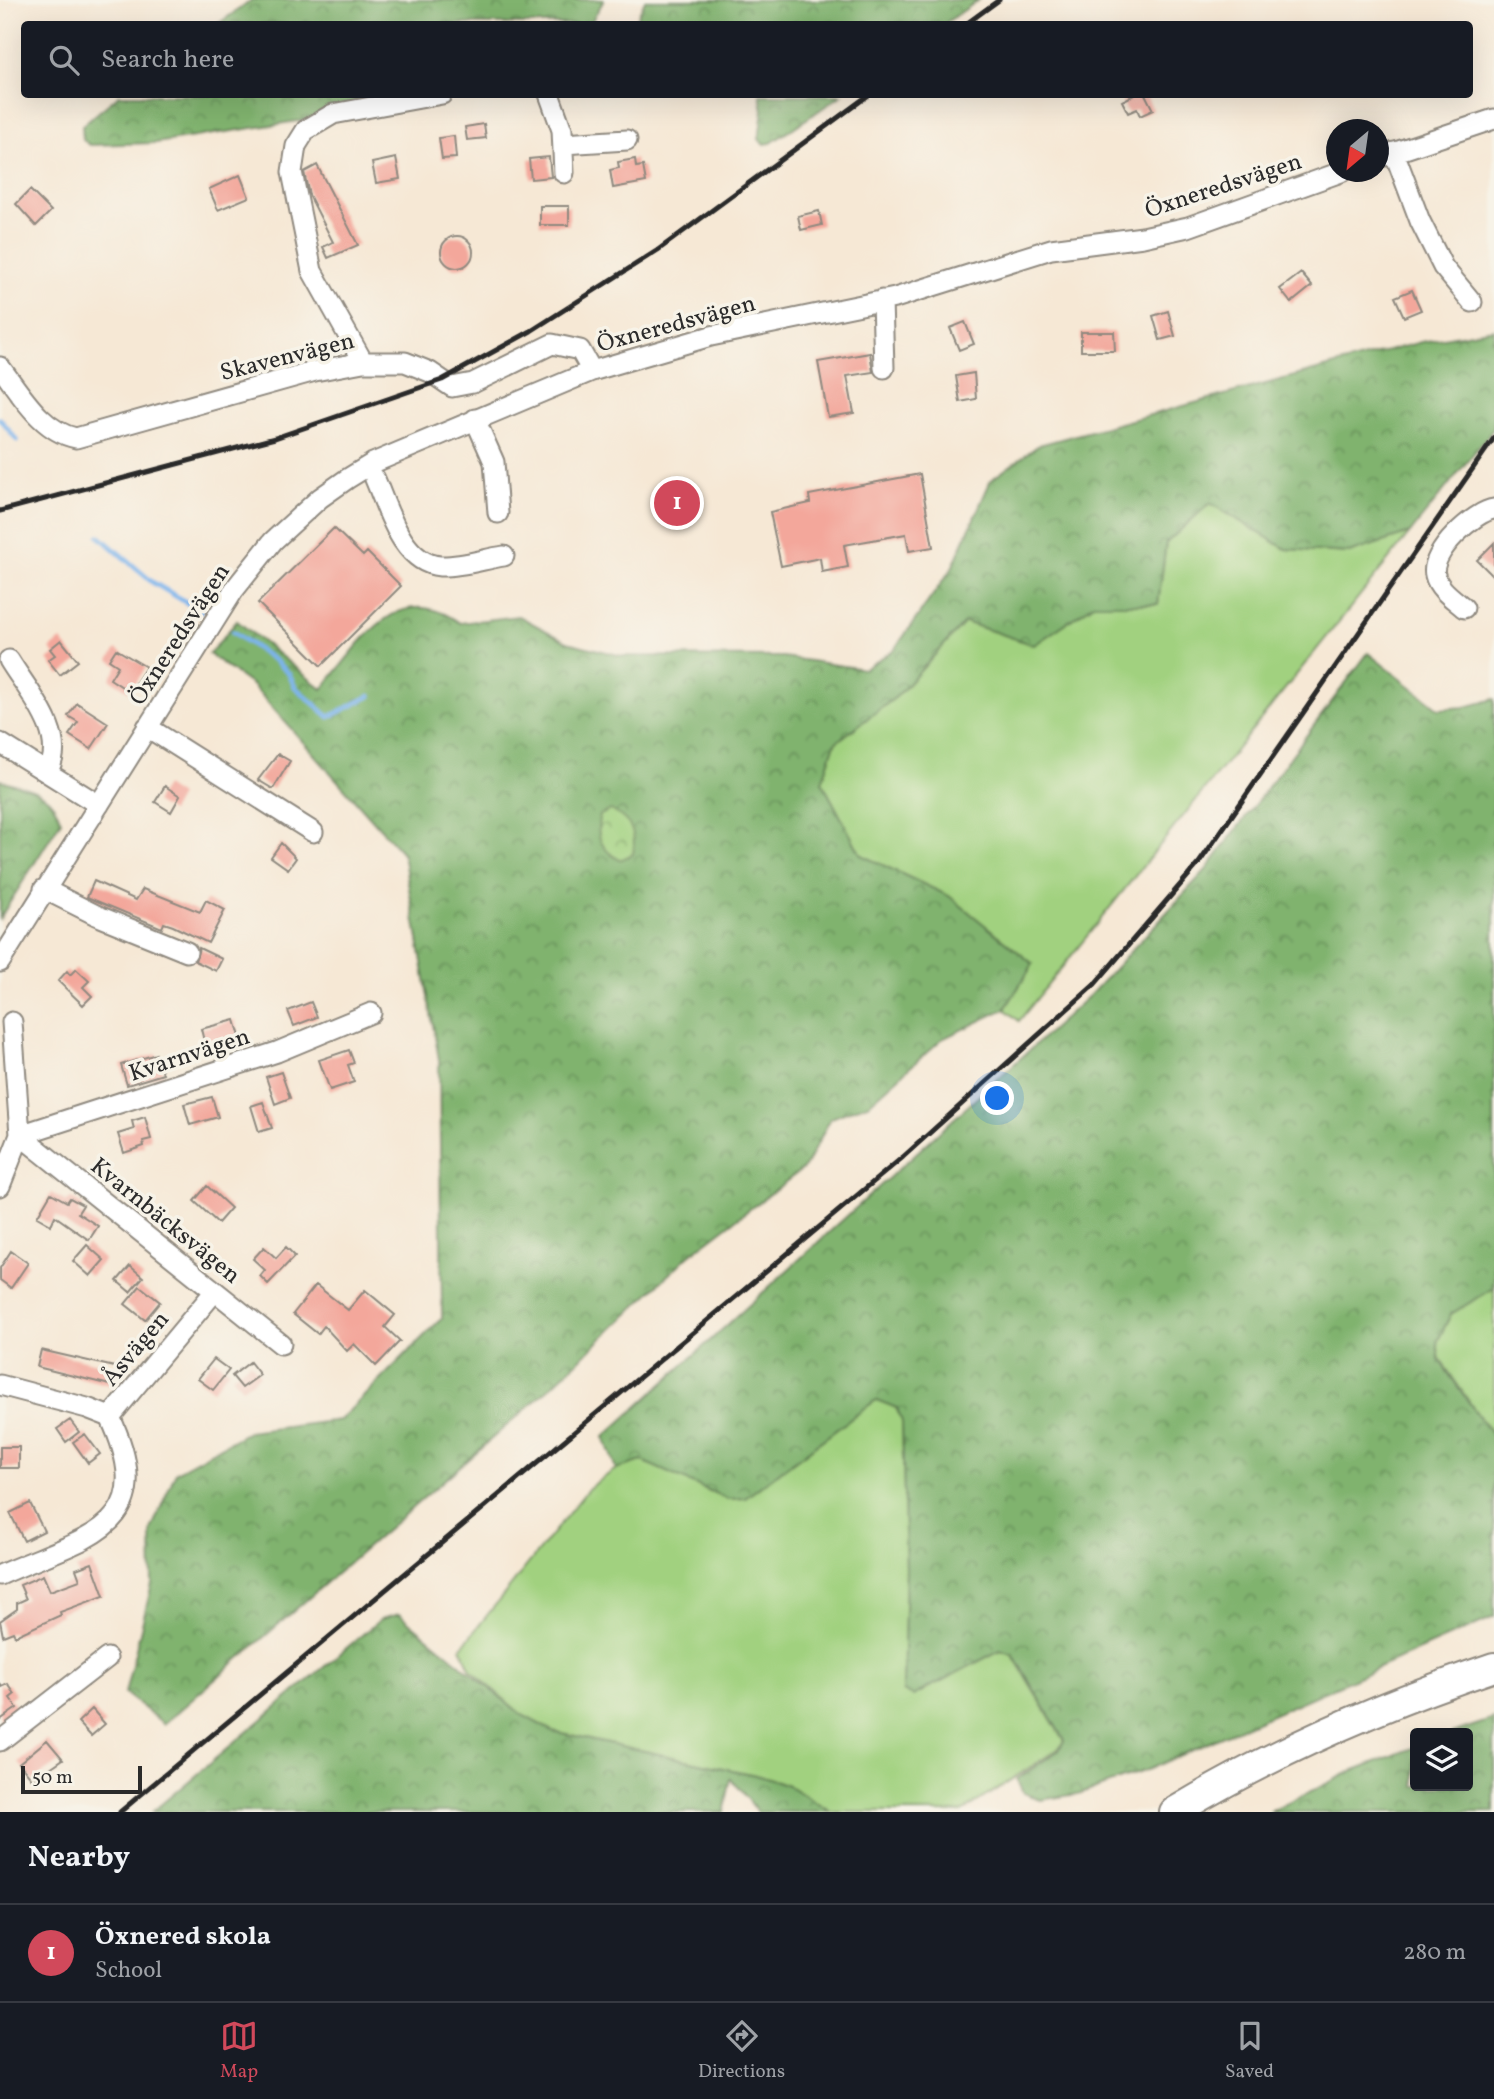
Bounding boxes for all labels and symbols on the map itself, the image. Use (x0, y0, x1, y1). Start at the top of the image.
north arrow (1326, 119, 1389, 182)
street label: Öxneredsvägen (1141, 146, 1306, 228)
street label: Öxneredsvägen (593, 287, 760, 362)
street label: Skavenvägen (217, 325, 358, 391)
pin: 1 (654, 477, 700, 529)
street label: Öxneredsvägen (122, 557, 239, 713)
street label: Kvarnvägen (125, 1020, 254, 1091)
your location (980, 1081, 1014, 1115)
street label: Kvarnbäcksvägen (82, 1150, 247, 1293)
street label: Åsvägen (95, 1304, 178, 1394)
scale bar (21, 1763, 142, 1795)

